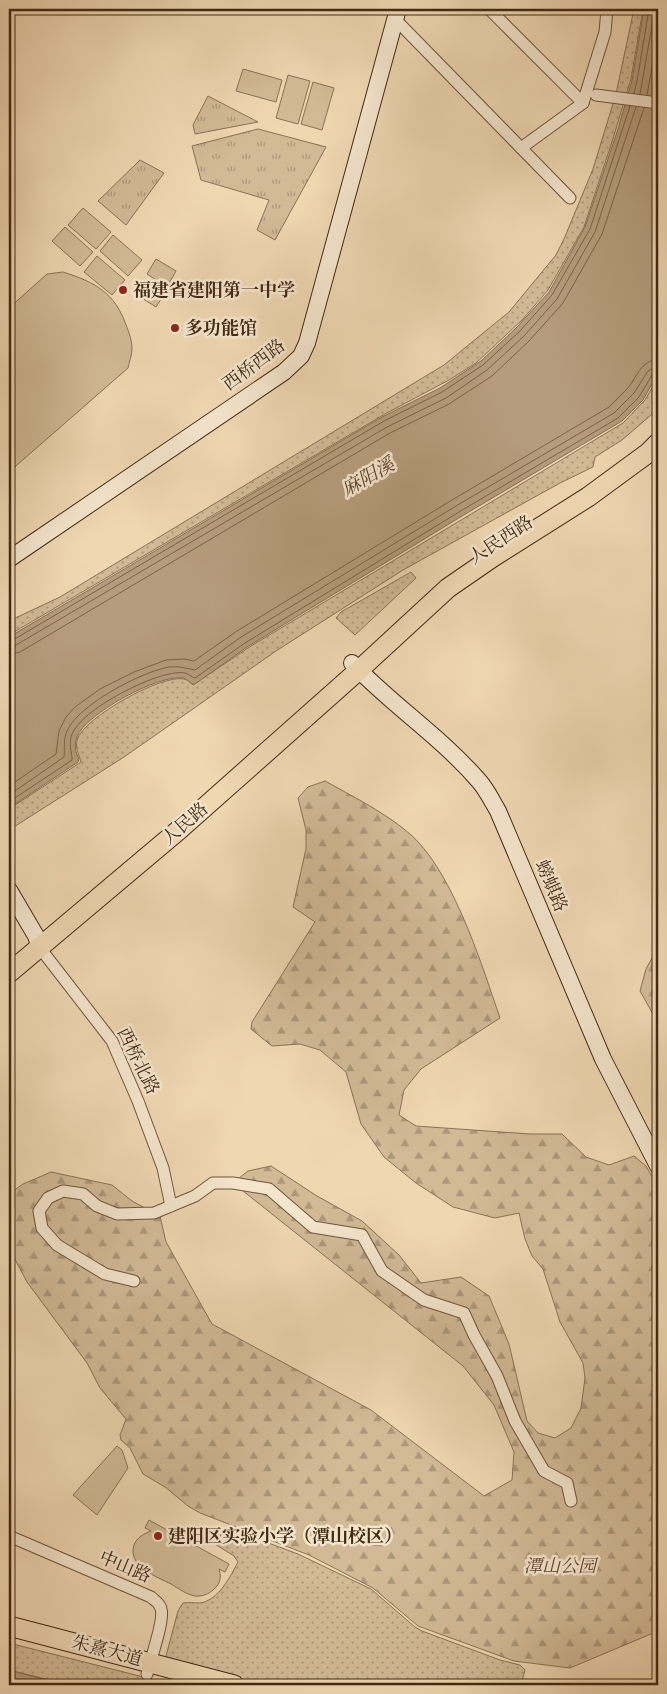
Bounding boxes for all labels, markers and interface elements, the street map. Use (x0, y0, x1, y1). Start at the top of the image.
place label: 福建省建阳第一中学 (133, 280, 295, 301)
marker: 福建省建阳第一中学 (117, 284, 129, 296)
place label: 多功能馆 (185, 318, 257, 339)
marker: 多功能馆 (169, 322, 181, 334)
street label: 西桥西路 (219, 335, 289, 395)
water label: 麻阳溪 (338, 452, 400, 501)
street label: 人民西路 (465, 512, 537, 568)
street label: 人民路 (158, 798, 212, 850)
street label: 螃蜞路 (531, 857, 571, 915)
street label: 西桥北路 (113, 1024, 163, 1098)
place label: 建阳区实验小学（潭山校区） (168, 1526, 402, 1547)
marker: 建阳区实验小学（潭山校区） (152, 1530, 164, 1542)
street label: 中山路 (96, 1547, 154, 1587)
park label: 潭山公园 (524, 1556, 599, 1577)
street label: 朱熹大道 (70, 1632, 144, 1670)

